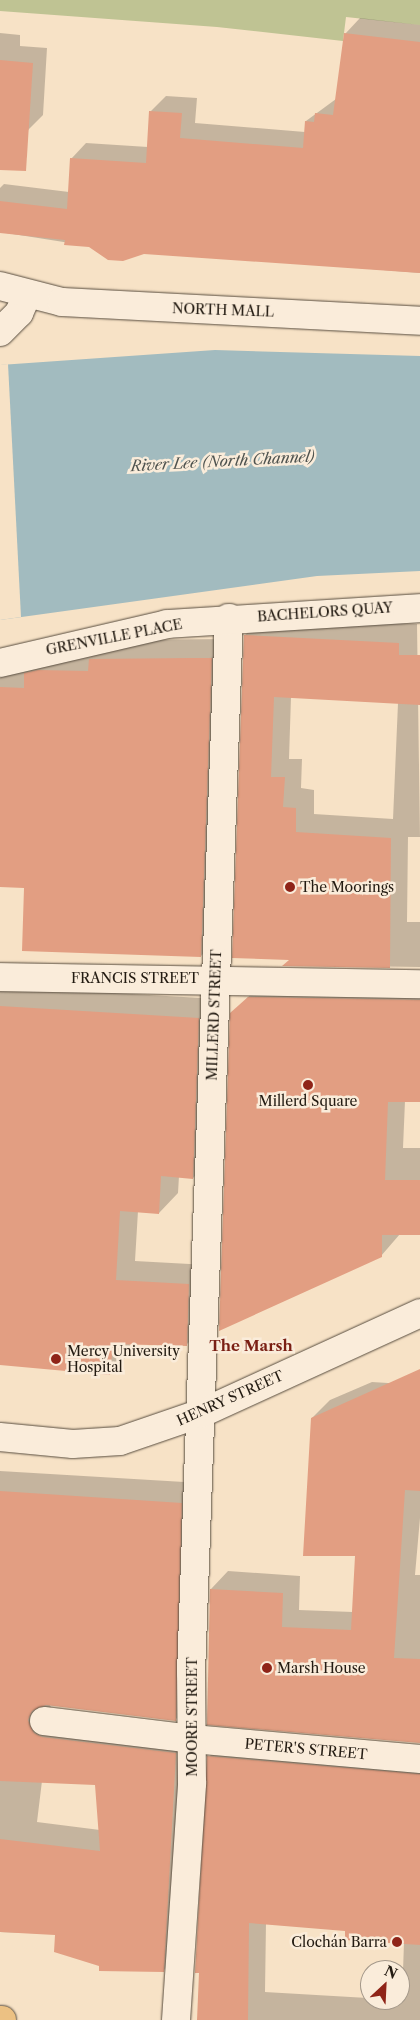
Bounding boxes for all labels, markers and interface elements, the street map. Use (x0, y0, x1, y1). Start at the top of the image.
street label: NORTH MALL (172, 300, 274, 320)
water label: River Lee (North Channel) (130, 447, 316, 475)
street label: BACHELORS QUAY (257, 599, 393, 625)
street label: GRENVILLE PLACE (44, 616, 184, 658)
place label: The Moorings (300, 879, 394, 895)
marker: The Moorings (284, 881, 296, 893)
street label: MILLERD STREET (203, 949, 225, 1081)
street label: FRANCIS STREET (71, 970, 199, 986)
marker: Millerd Square (302, 1079, 314, 1091)
place label: Millerd Square (259, 1093, 357, 1109)
district label: The Marsh (209, 1337, 293, 1355)
place label: Mercy University Hospital (67, 1343, 180, 1375)
marker: Mercy University Hospital (49, 1352, 63, 1366)
street label: HENRY STREET (174, 1367, 286, 1429)
street label: MOORE STREET (184, 1657, 200, 1777)
place label: Marsh House (277, 1660, 366, 1676)
marker: Marsh House (261, 1662, 273, 1674)
street label: PETER'S STREET (244, 1735, 368, 1763)
place label: Clochán Barra (291, 1934, 387, 1950)
marker: Clochán Barra (391, 1936, 403, 1948)
north arrow (360, 1960, 410, 2010)
text: N (382, 1962, 400, 1983)

